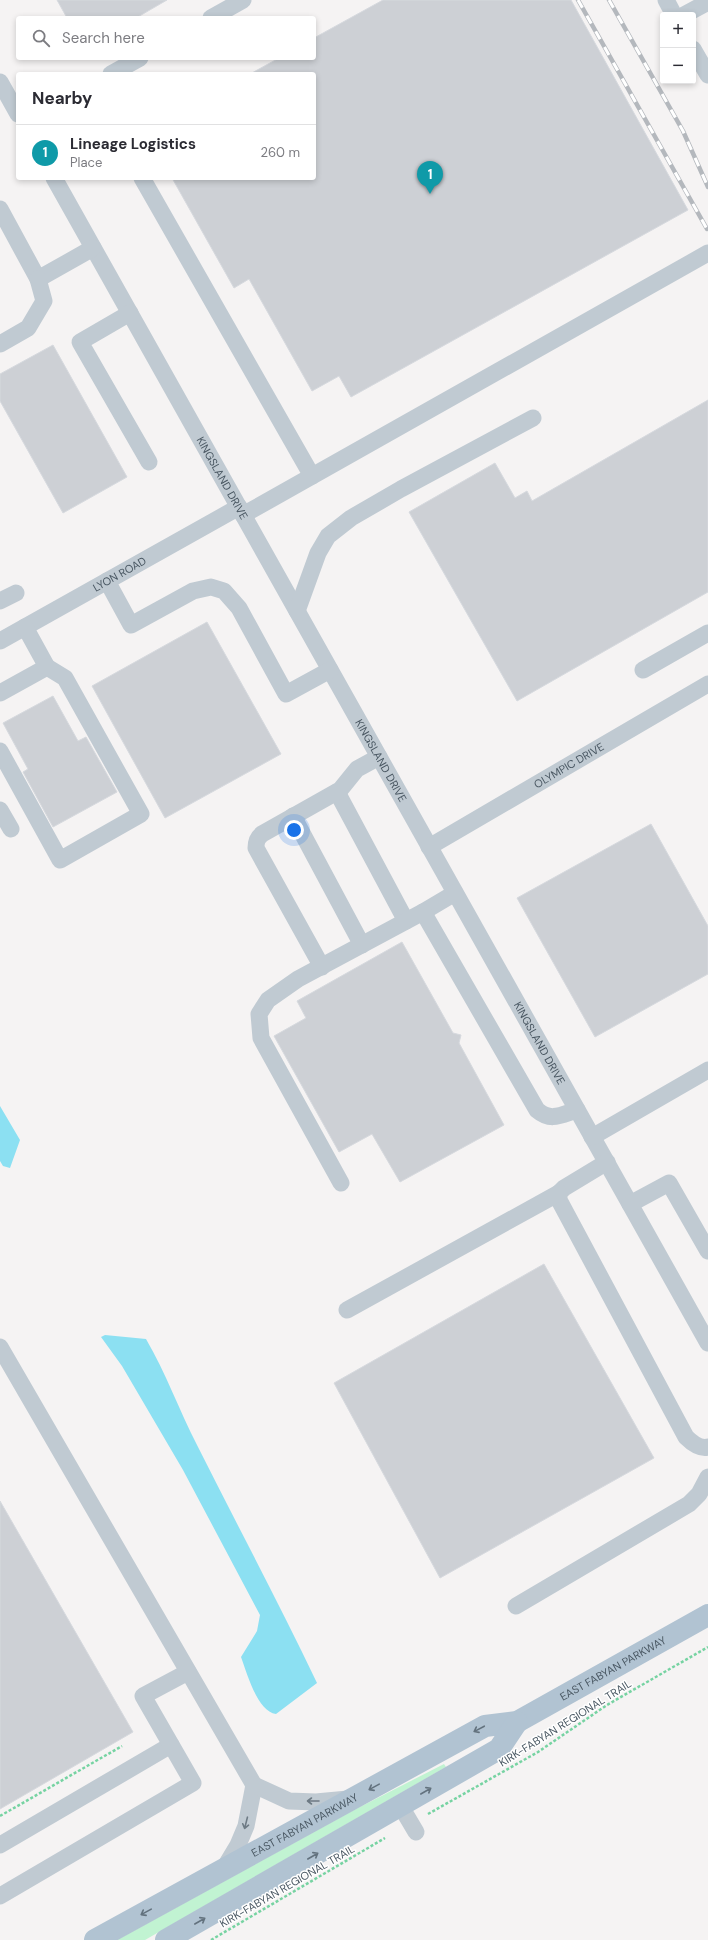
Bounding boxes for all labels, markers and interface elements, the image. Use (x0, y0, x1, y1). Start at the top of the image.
map controls (660, 12, 696, 84)
button: + (660, 12, 696, 48)
search box (16, 16, 316, 60)
icon: search (30, 27, 52, 49)
text: Search here (62, 28, 145, 48)
button: − (660, 48, 696, 84)
text: Nearby (32, 87, 92, 109)
text: Lineage Logistics (70, 134, 196, 154)
text: 1 (43, 144, 47, 161)
text: 260 m (260, 144, 300, 161)
text: Place (70, 154, 102, 171)
pin: 1 (417, 161, 443, 194)
street label: KINGSLAND DRIVE (194, 434, 251, 522)
street label: LYON ROAD (90, 553, 149, 595)
street label: KINGSLAND DRIVE (352, 717, 410, 804)
street label: OLYMPIC DRIVE (531, 739, 606, 791)
your location (284, 820, 304, 840)
street label: KINGSLAND DRIVE (511, 999, 568, 1087)
street label: EAST FABYAN PARKWAY (557, 1633, 669, 1704)
street label: KIRK-FABYAN REGIONAL TRAIL (496, 1676, 634, 1770)
one-way arrow (473, 1726, 485, 1734)
one-way arrow (368, 1784, 380, 1792)
one-way arrow (420, 1786, 432, 1794)
street label: EAST FABYAN PARKWAY (249, 1790, 361, 1860)
one-way arrow (307, 1797, 320, 1805)
one-way arrow (242, 1817, 249, 1830)
street label: KIRK-FABYAN REGIONAL TRAIL (217, 1841, 357, 1930)
one-way arrow (307, 1851, 319, 1859)
one-way arrow (140, 1909, 152, 1916)
one-way arrow (194, 1916, 206, 1924)

